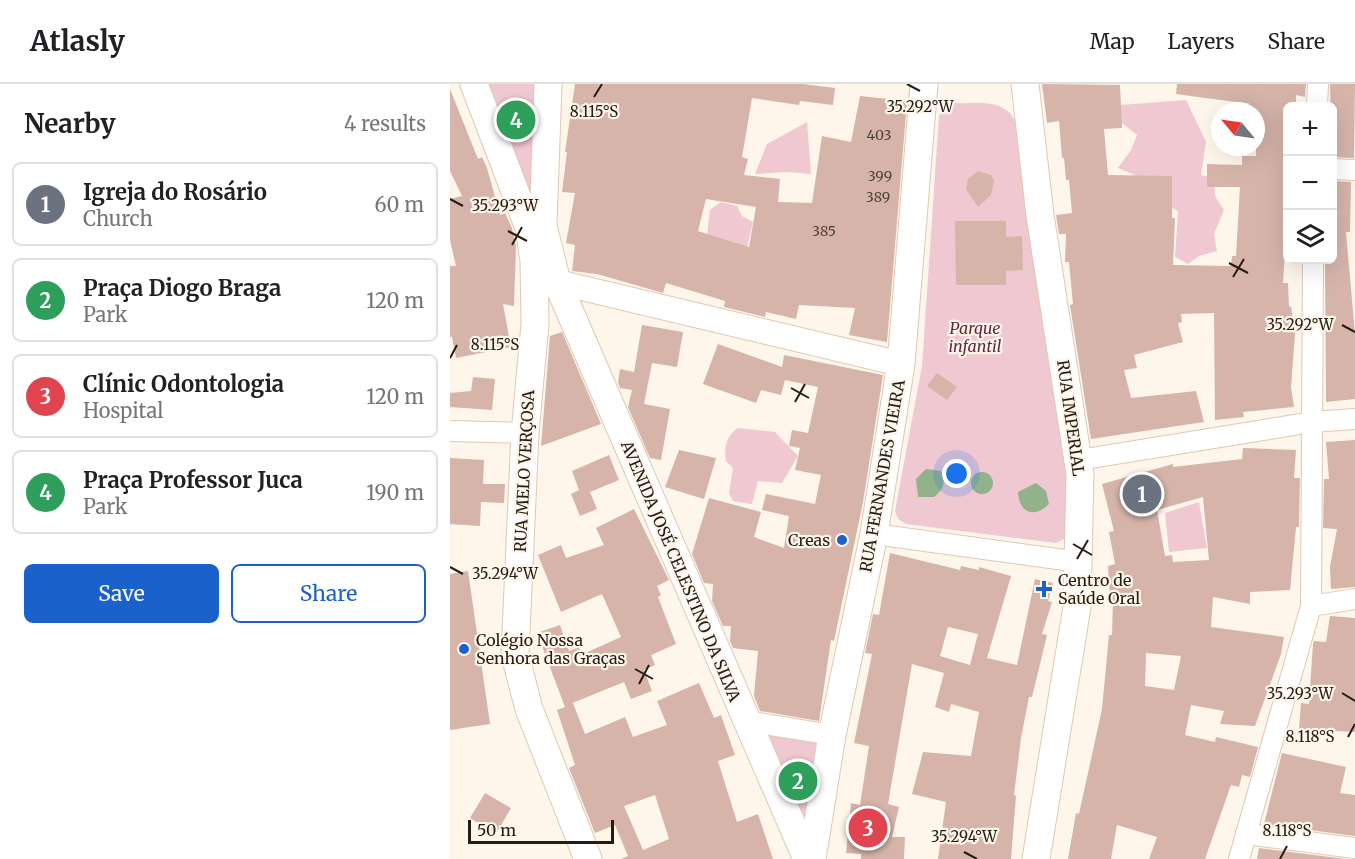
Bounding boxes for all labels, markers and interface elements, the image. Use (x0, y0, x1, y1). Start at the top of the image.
text: Atlasly (30, 23, 125, 59)
text: Map (1090, 28, 1135, 55)
text: Layers (1168, 28, 1235, 55)
text: Share (1268, 28, 1325, 55)
text: 35.292°W (886, 97, 955, 116)
pin: 4 (496, 98, 536, 142)
text: 8.115°S (570, 102, 618, 121)
north arrow (1211, 102, 1265, 156)
map controls (1283, 102, 1337, 264)
button: + (1283, 102, 1337, 156)
text: Nearby (24, 107, 116, 140)
text: 4 results (344, 111, 426, 136)
house number: 403 (867, 126, 891, 144)
button: − (1283, 156, 1337, 210)
house number: 399 (868, 167, 892, 185)
text: Igreja do Rosário (83, 178, 267, 206)
house number: 389 (866, 188, 890, 206)
text: 1 (41, 192, 50, 217)
text: 60 m (374, 192, 424, 217)
text: 35.293°W (472, 196, 539, 215)
text: Church (83, 206, 153, 231)
button: layers (1283, 210, 1337, 264)
house number: 385 (812, 222, 836, 240)
text: Praça Diogo Braga (83, 274, 281, 302)
text: 2 (40, 288, 51, 313)
text: 120 m (366, 288, 424, 313)
text: Park (83, 302, 127, 327)
text: 35.292°W (1266, 315, 1335, 334)
park label: Parque infantil (948, 318, 1002, 356)
text: 8.115°S (471, 335, 519, 354)
street label: RUA IMPERIAL (1053, 359, 1089, 478)
text: Clínic Odontologia (83, 370, 284, 398)
street label: RUA FERNANDES VIEIRA (855, 377, 909, 574)
text: 3 (40, 384, 51, 409)
text: 120 m (366, 384, 424, 409)
street label: RUA MELO VERÇOSA (510, 389, 538, 553)
text: Hospital (83, 398, 163, 423)
street label: AVENIDA JOSÉ CELESTINO DA SILVA (616, 437, 746, 705)
your location (942, 459, 971, 488)
text: Praça Professor Juca (83, 466, 303, 494)
pin: 1 (1122, 472, 1162, 516)
text: 4 (39, 480, 52, 505)
text: 190 m (366, 480, 424, 505)
text: Park (83, 494, 127, 519)
place label: Creas (788, 530, 830, 550)
marker: Creas (835, 533, 849, 547)
button: Save (24, 564, 219, 623)
button: Share (231, 564, 426, 623)
text: 35.294°W (472, 564, 539, 583)
place label: Centro de Saúde Oral (1058, 570, 1140, 608)
marker: Centro de Saúde Oral (1035, 580, 1053, 598)
place label: Colégio Nossa Senhora das Graças (476, 630, 626, 668)
marker: Colégio Nossa Senhora das Graças (457, 642, 471, 656)
text: 35.293°W (1267, 684, 1334, 703)
text: 8.118°S (1286, 727, 1334, 746)
pin: 2 (778, 758, 818, 804)
pin: 3 (848, 806, 888, 850)
scale bar (468, 817, 614, 844)
text: 50 m (477, 820, 516, 840)
text: 8.118°S (1263, 821, 1311, 840)
text: 35.294°W (931, 827, 998, 846)

